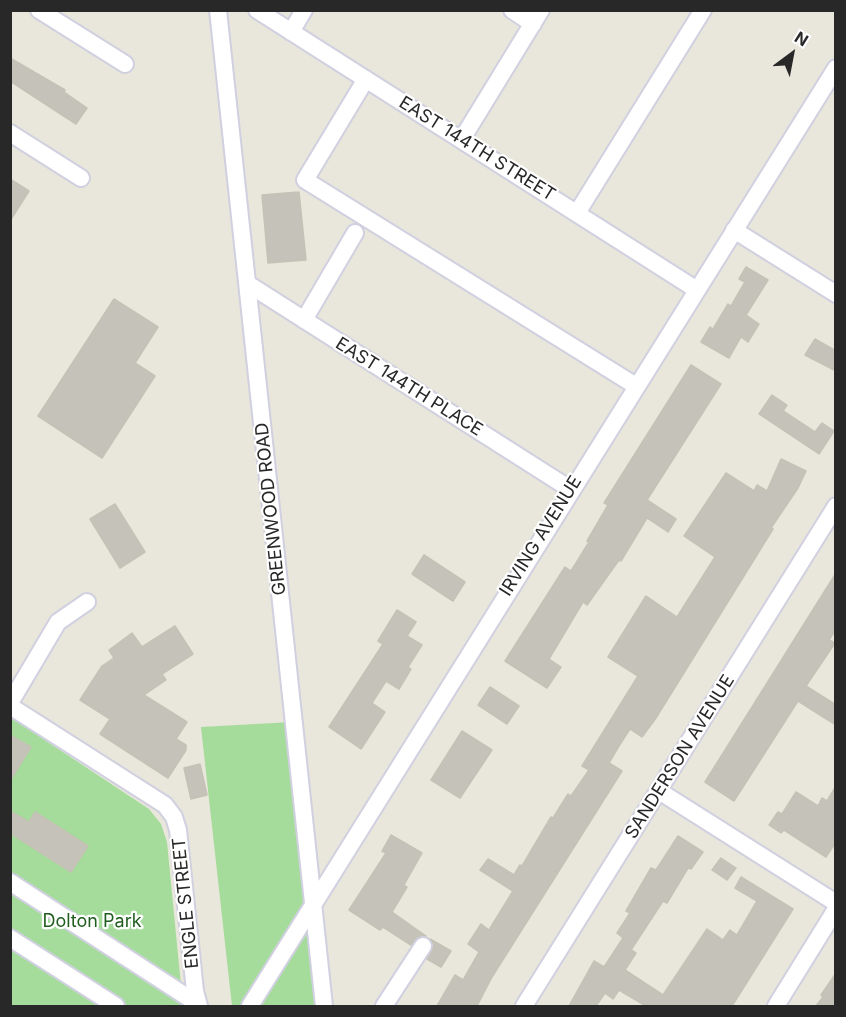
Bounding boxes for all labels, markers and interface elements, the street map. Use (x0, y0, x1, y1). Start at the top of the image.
north arrow (762, 24, 822, 84)
text: N (791, 27, 812, 50)
street label: EAST 144TH STREET (395, 92, 559, 206)
street label: EAST 144TH PLACE (331, 333, 487, 441)
street label: GREENWOOD ROAD (251, 422, 291, 596)
street label: IRVING AVENUE (495, 472, 587, 600)
street label: SANDERSON AVENUE (621, 671, 739, 843)
street label: ENGLE STREET (168, 836, 204, 970)
park label: Dolton Park (42, 911, 142, 933)

